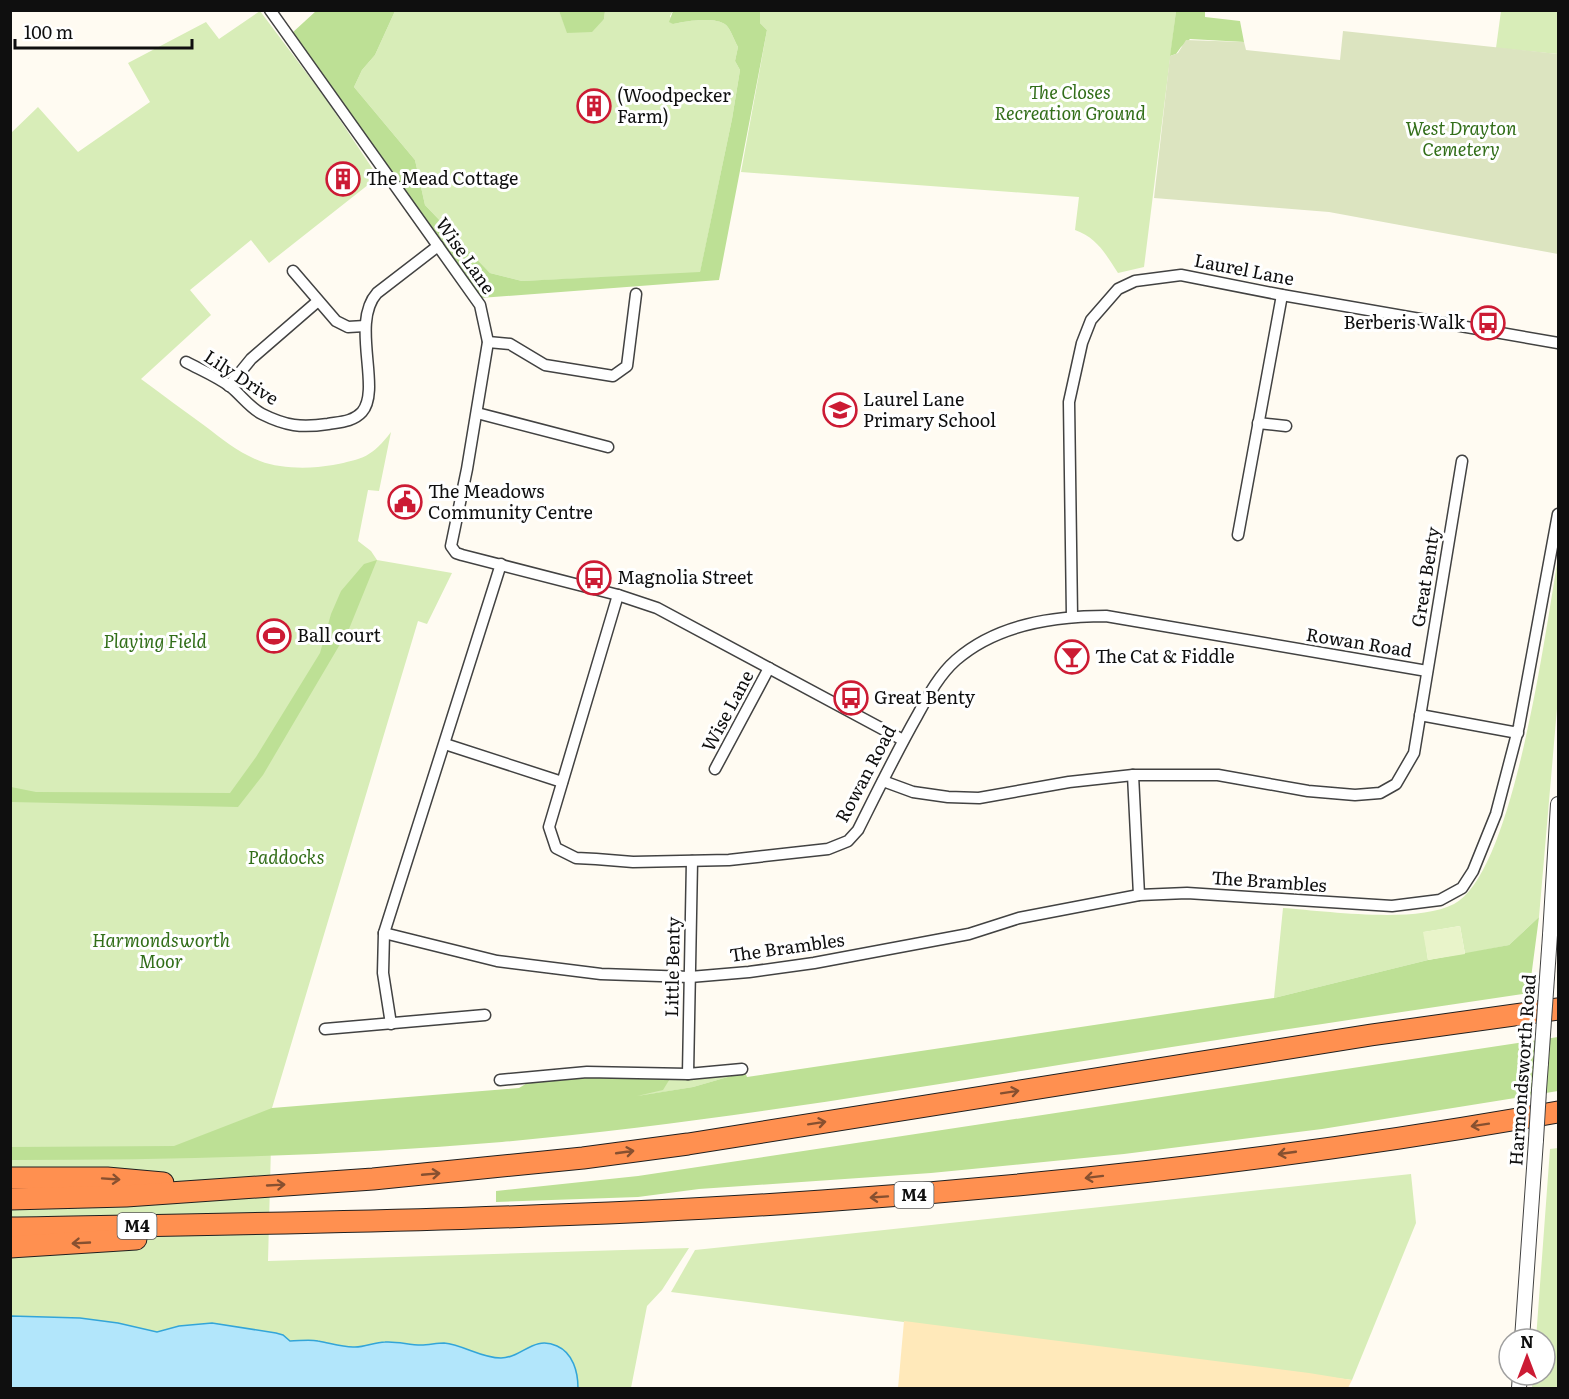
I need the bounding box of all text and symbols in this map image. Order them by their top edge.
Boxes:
scale bar [15,12,192,50]
text: 100 m [24,18,73,45]
park label: The Closes Recreation Ground [994,78,1146,126]
place label: (Woodpecker Farm) [617,81,731,129]
building icon: (Woodpecker Farm) [576,88,612,124]
park label: West Drayton Cemetery [1405,114,1517,162]
building icon: The Mead Cottage [325,161,361,197]
place label: The Mead Cottage [366,164,518,191]
street label: Wise Lane [430,211,503,299]
street label: Laurel Lane [1192,246,1297,291]
bus stop icon: Berberis Walk [1470,305,1506,341]
place label: Berberis Walk [1343,308,1466,335]
street label: Lily Drive [199,343,284,411]
place label: Laurel Lane Primary School [863,385,996,433]
school or university icon: Laurel Lane Primary School [822,392,858,428]
place label: The Meadows Community Centre [428,477,593,525]
public building icon: The Meadows Community Centre [387,484,423,520]
street label: Great Benty [1403,524,1446,629]
bus stop icon: Magnolia Street [576,560,612,596]
place label: Magnolia Street [617,563,754,590]
sports icon: Ball court [256,618,292,654]
street label: Rowan Road [1304,620,1414,663]
place label: Ball court [297,621,382,648]
park label: Playing Field [103,627,207,654]
bar icon: The Cat & Fiddle [1054,639,1090,675]
place label: The Cat & Fiddle [1095,642,1235,669]
street label: Wise Lane [694,665,759,756]
bus stop icon: Great Benty [833,680,869,716]
place label: Great Benty [874,683,976,710]
street label: Rowan Road [828,720,902,827]
park label: Paddocks [248,843,324,870]
street label: The Brambles [1210,863,1328,898]
street label: Little Benty [657,916,686,1017]
street label: The Brambles [728,925,846,968]
park label: Harmondsworth Moor [92,926,230,974]
street label: Harmondsworth Road [1501,973,1542,1167]
one-way arrow [1000,1086,1019,1097]
one-way arrow [807,1117,827,1128]
one-way arrow [1471,1119,1490,1130]
one-way arrow [614,1147,634,1158]
one-way arrow [1278,1148,1298,1159]
one-way arrow [420,1168,440,1179]
one-way arrow [1084,1172,1104,1183]
one-way arrow [100,1173,120,1184]
one-way arrow [266,1180,286,1191]
road number: M4 [894,1182,934,1208]
one-way arrow [869,1192,889,1203]
road number: M4 [118,1213,156,1239]
one-way arrow [72,1237,91,1248]
north arrow [1497,1327,1557,1387]
text: N [1520,1329,1534,1353]

